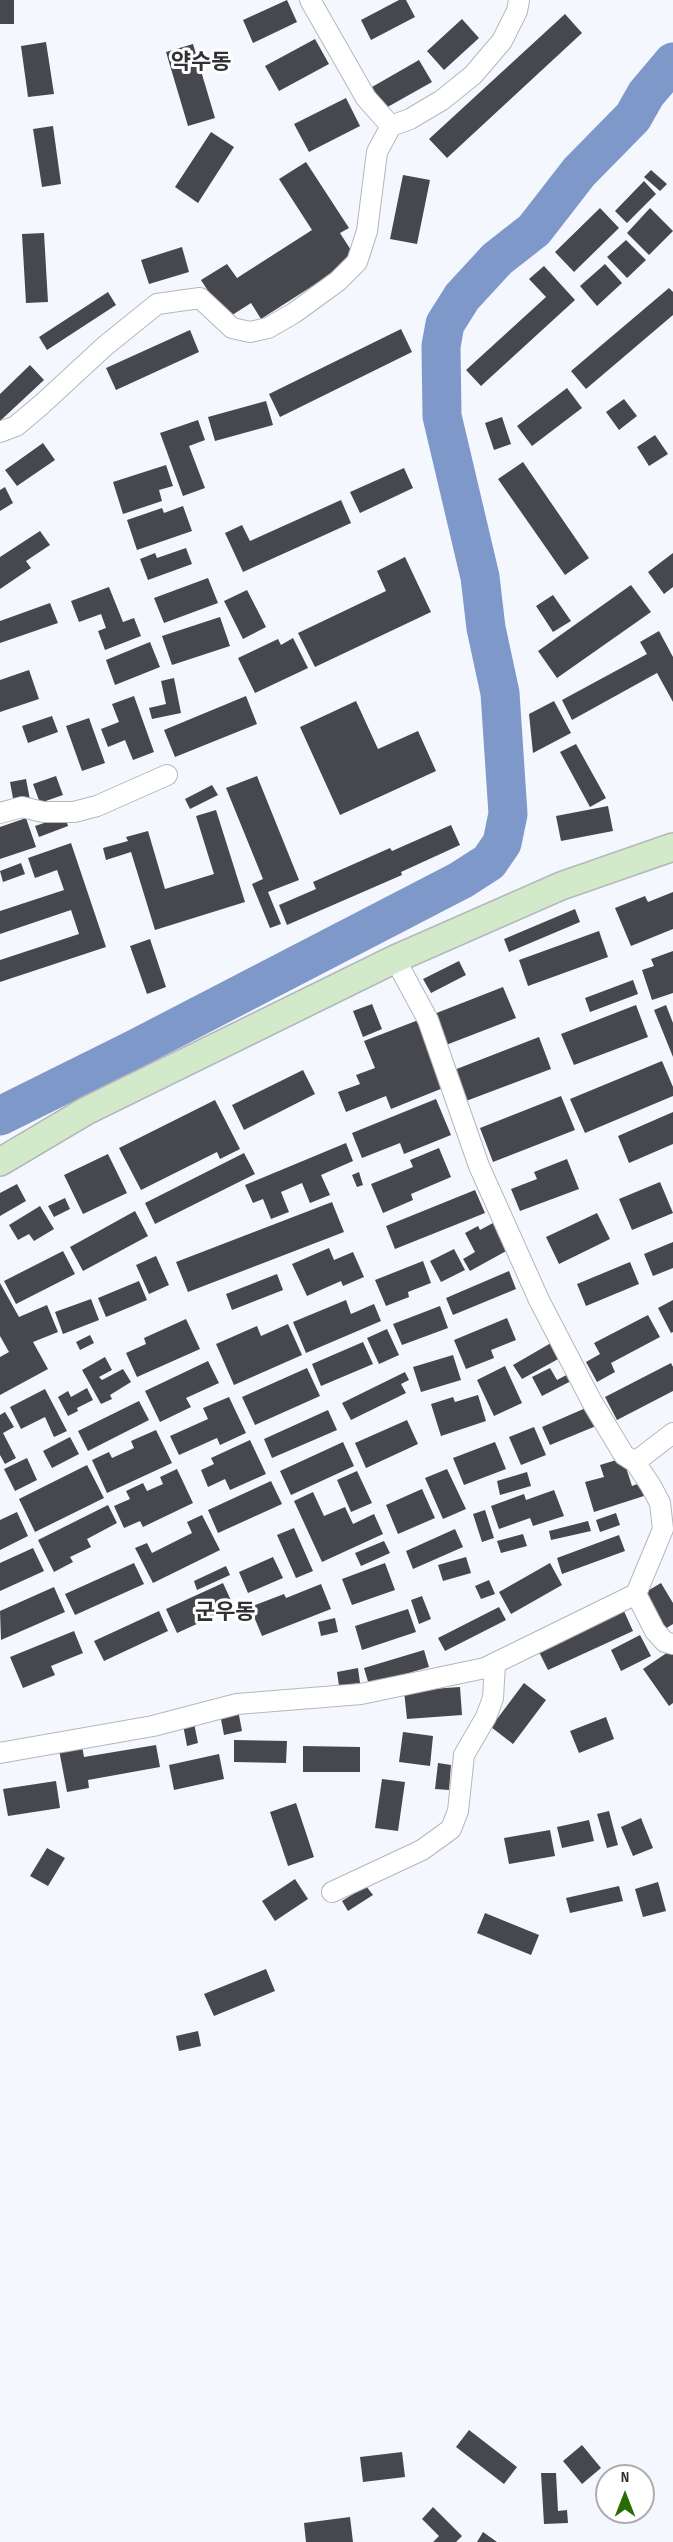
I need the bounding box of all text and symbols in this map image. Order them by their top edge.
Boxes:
district label: 약수동 [171,50,231,76]
district label: 군우동 [195,1600,255,1626]
north arrow [595,2464,655,2524]
text: N [621,2468,629,2487]

